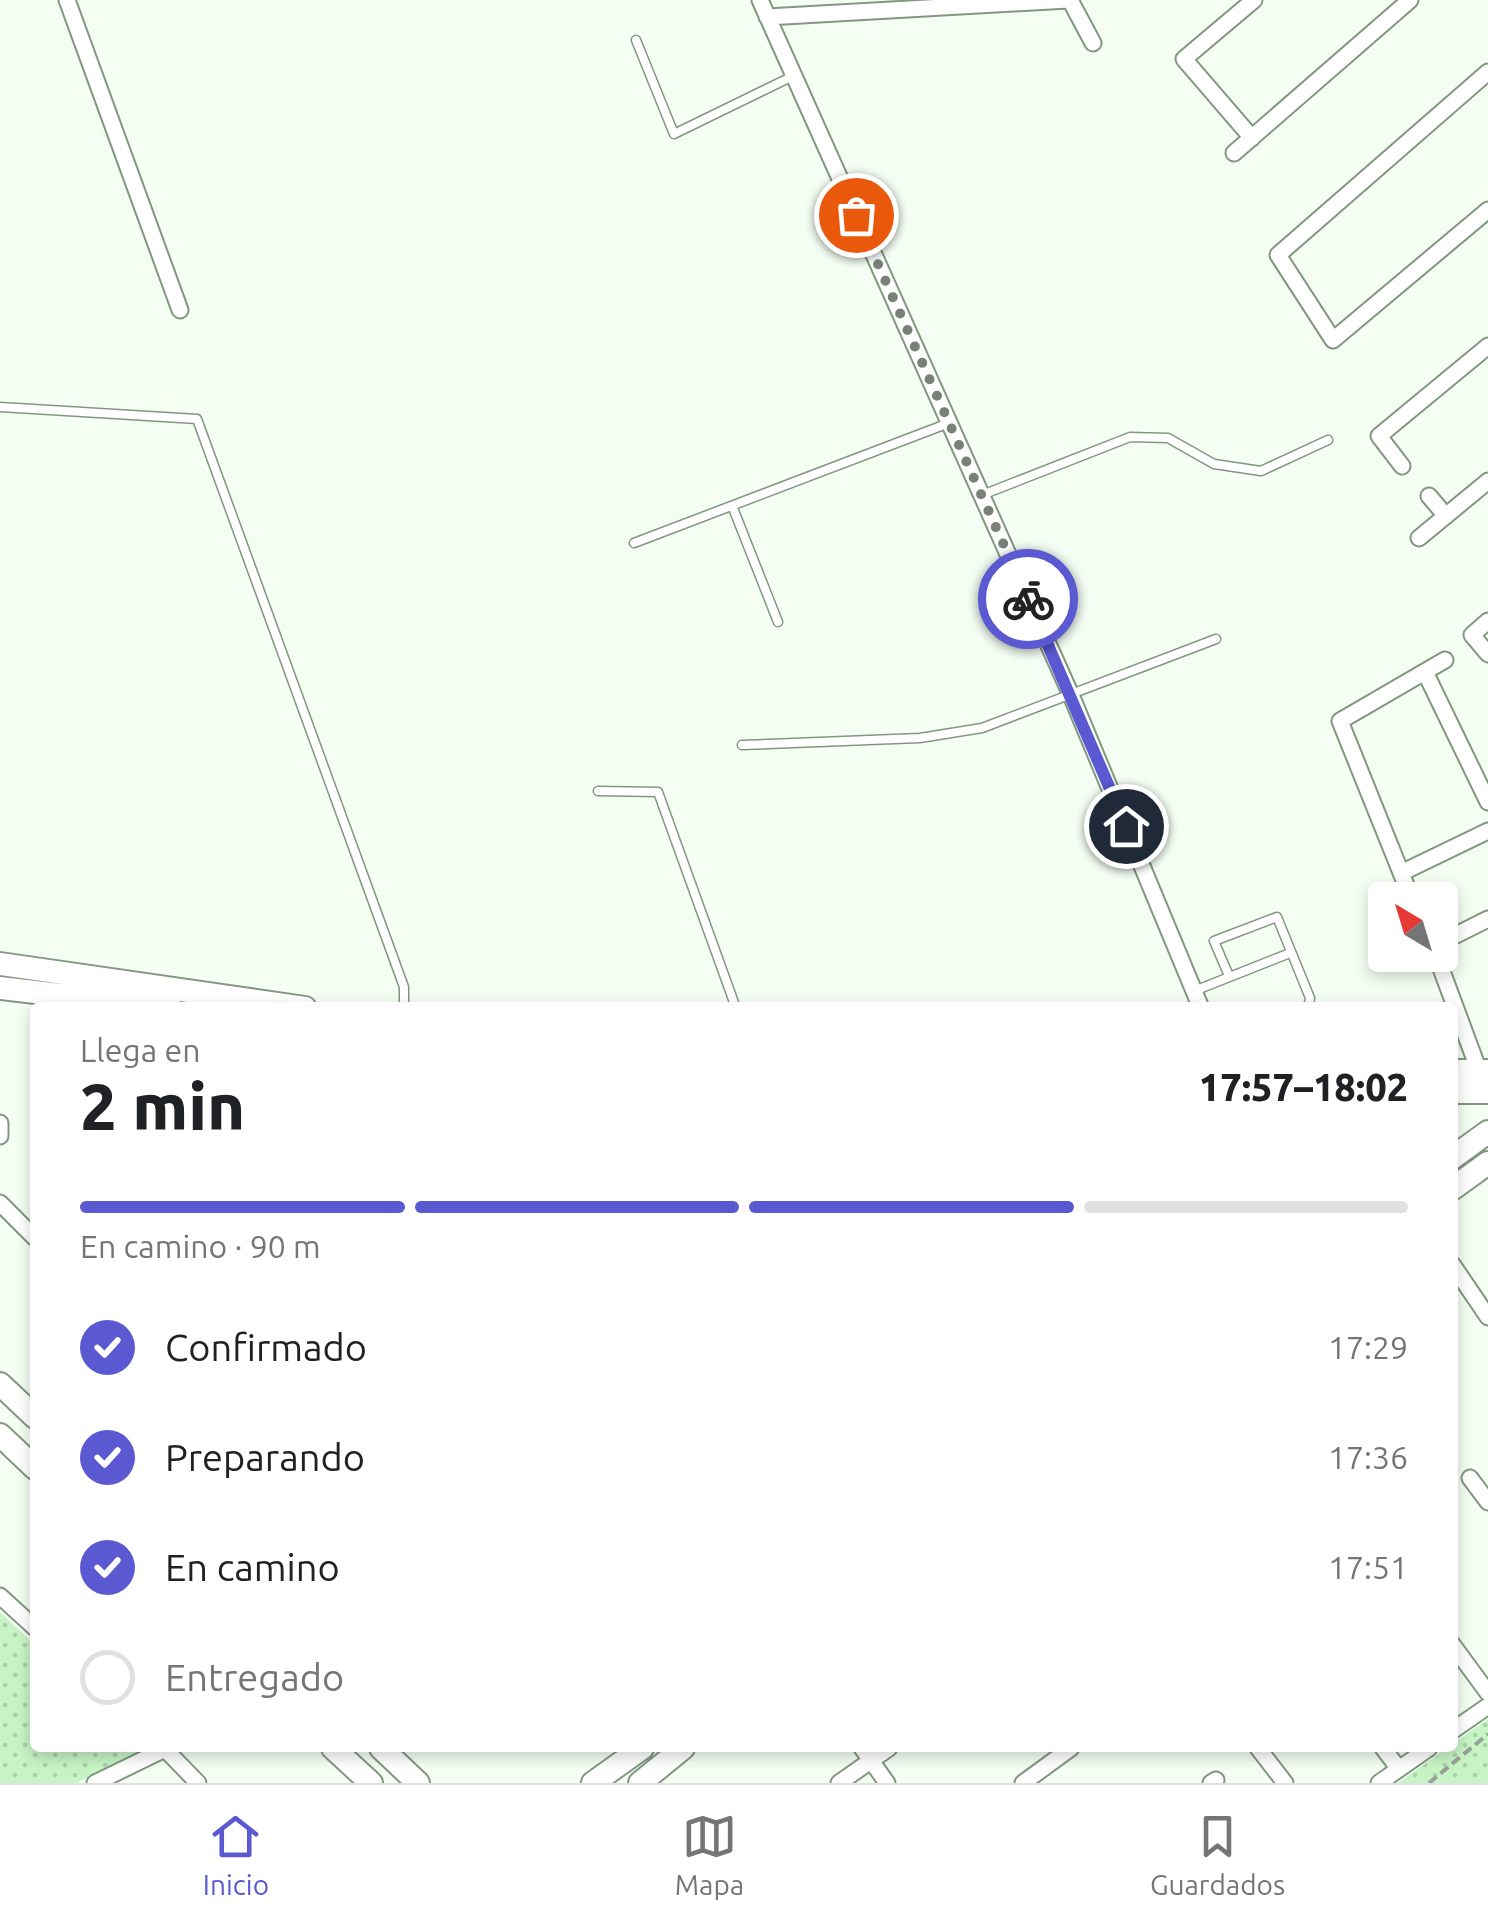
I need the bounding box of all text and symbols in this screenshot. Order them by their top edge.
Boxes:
pin [814,173,899,258]
icon: bag [829,188,884,243]
courier [978,549,1078,649]
icon: bike [1001,572,1056,627]
pin [1084,784,1169,869]
icon: home [1099,799,1154,854]
north arrow [1368,882,1458,972]
map controls [1368,882,1458,972]
text: Llega en [80,1032,200,1068]
text: 17:57–18:02 [1199,1066,1408,1108]
text: 2 min [80,1069,245,1142]
text: En camino · 90 m [80,1228,321,1264]
icon: check [80,1320,135,1375]
text: Confirmado [165,1326,367,1368]
text: 17:29 [1328,1329,1408,1365]
icon: check [80,1430,135,1485]
text: Preparando [165,1436,365,1478]
text: 17:36 [1328,1439,1408,1475]
icon: check [80,1540,135,1595]
text: En camino [165,1546,340,1588]
text: 17:51 [1328,1549,1408,1585]
text: Entregado [165,1656,344,1698]
tab: Inicio [203,1809,269,1900]
tab: Mapa [675,1809,744,1900]
tab: Guardados [1150,1809,1285,1900]

